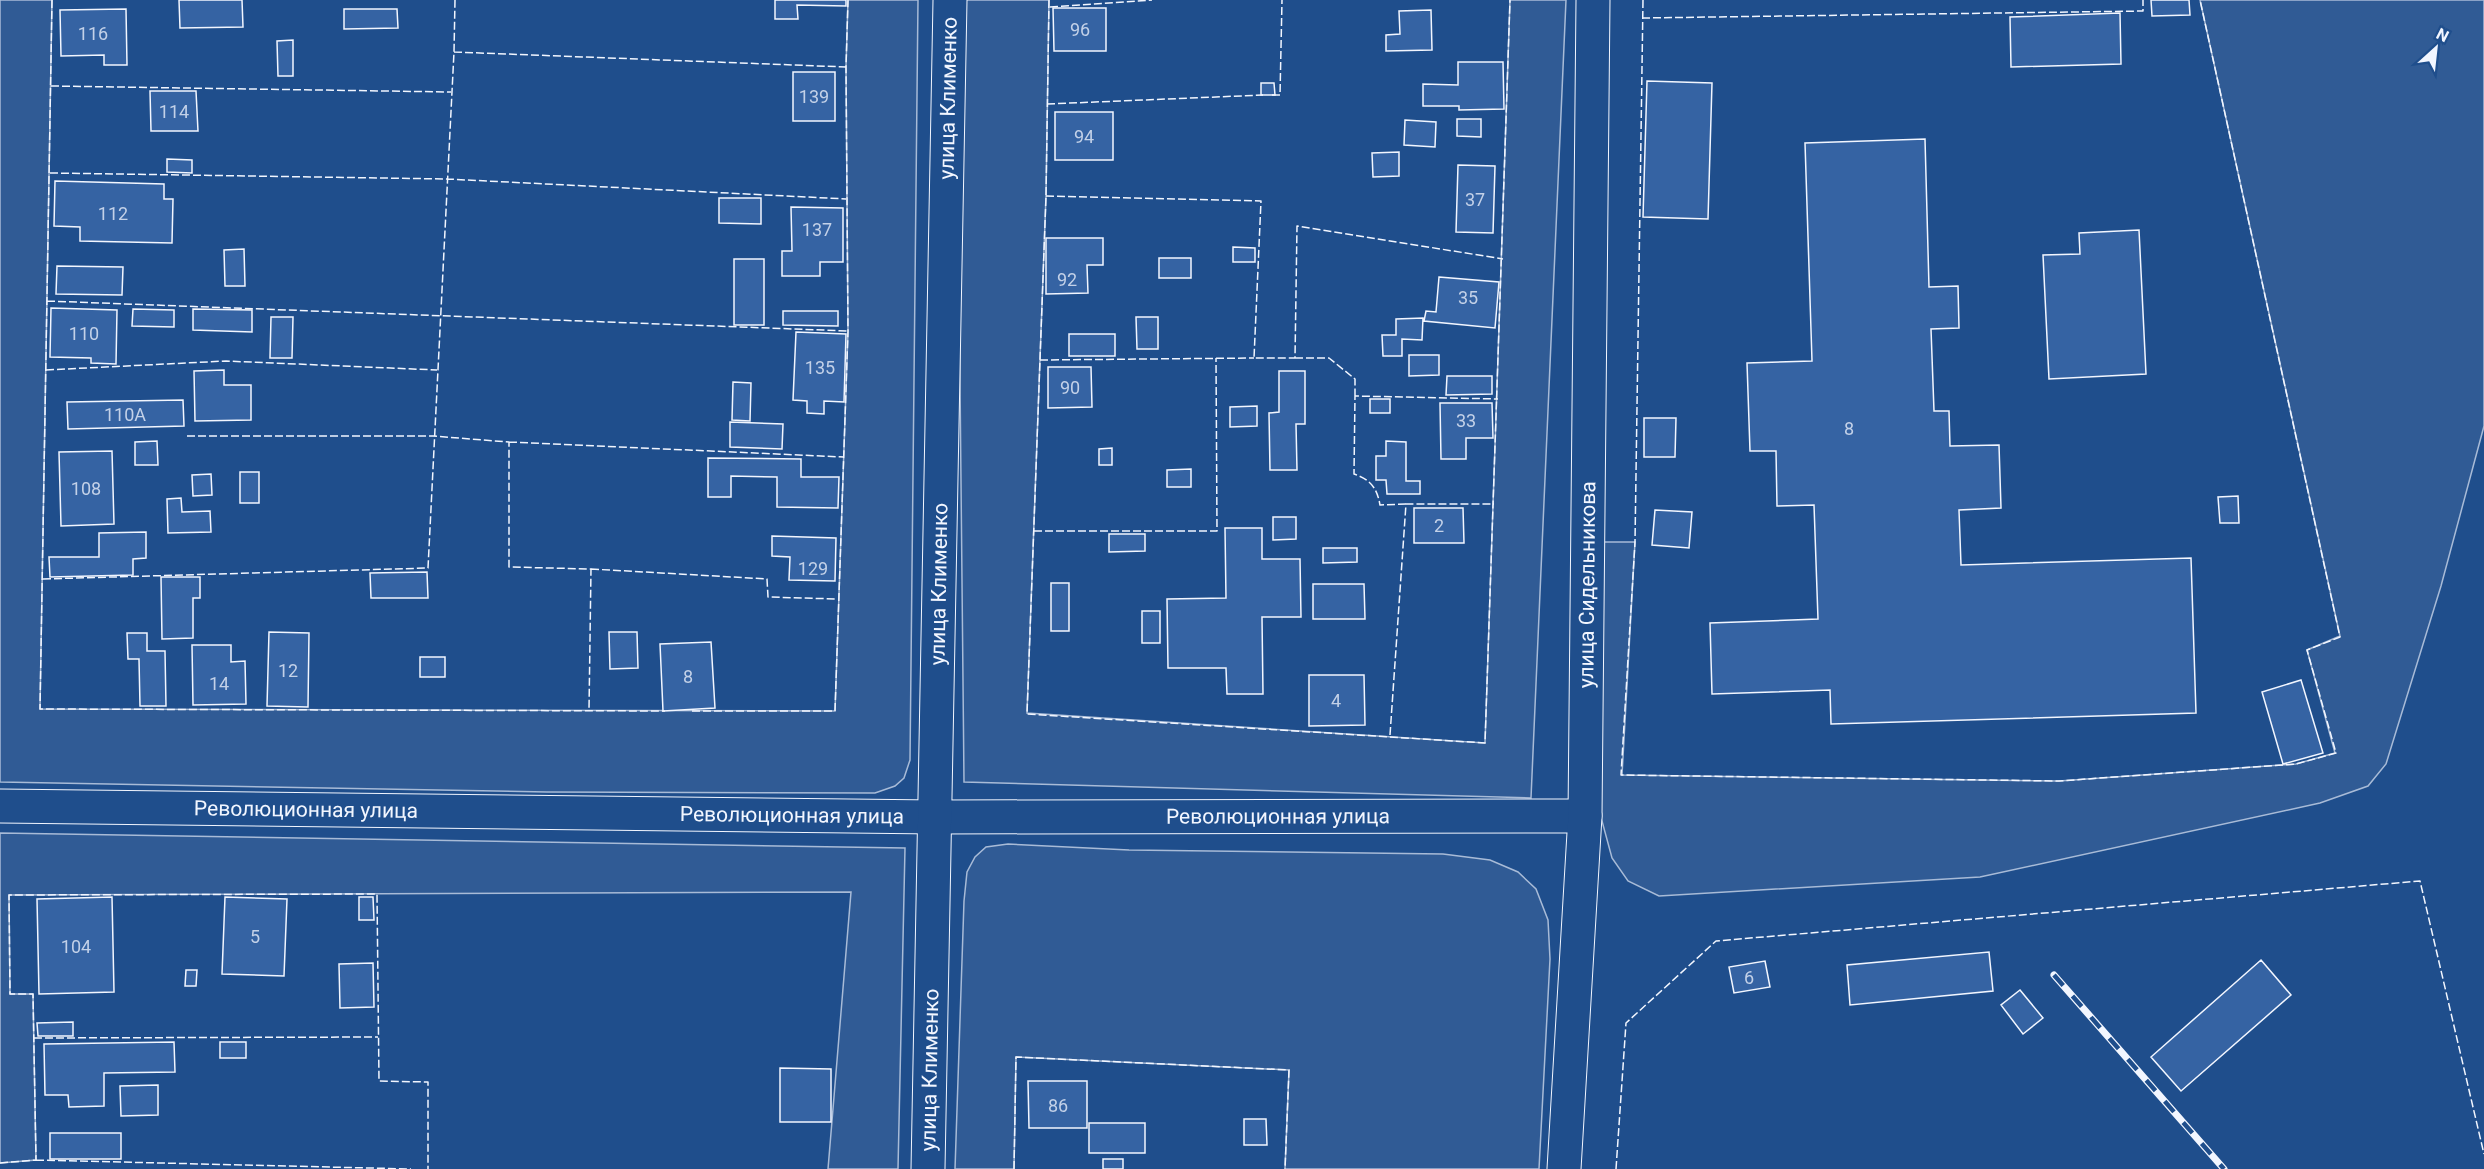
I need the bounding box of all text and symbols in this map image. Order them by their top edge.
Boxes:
street label: улица Клименко [935,17,962,180]
north arrow [2406,18,2466,78]
house number: 96 [1070,19,1090,40]
house number: 116 [78,23,108,44]
text: N [2433,24,2452,46]
house number: 139 [799,86,829,107]
house number: 114 [159,101,189,122]
house number: 94 [1074,126,1094,147]
house number: 37 [1465,189,1485,210]
house number: 112 [98,203,128,224]
house number: 137 [802,219,832,240]
house number: 92 [1057,269,1077,290]
house number: 35 [1458,287,1478,308]
house number: 110 [69,323,99,344]
house number: 135 [805,357,835,378]
house number: 90 [1060,377,1080,398]
house number: 110А [104,404,146,425]
house number: 33 [1456,410,1476,431]
house number: 8 [1844,418,1854,439]
house number: 108 [71,478,101,499]
street label: улица Сидельникова [1574,481,1600,688]
street label: улица Клименко [925,503,953,666]
house number: 2 [1434,515,1444,536]
house number: 129 [798,558,828,579]
house number: 12 [278,660,298,681]
house number: 8 [683,666,693,687]
house number: 14 [209,673,229,694]
house number: 4 [1331,690,1341,711]
street label: Революционная улица [194,796,418,823]
street label: Революционная улица [680,802,904,829]
street label: Революционная улица [1166,804,1390,829]
house number: 5 [250,926,260,947]
house number: 104 [61,936,91,957]
house number: 6 [1744,967,1754,988]
street label: улица Клименко [916,988,943,1152]
house number: 86 [1048,1095,1068,1116]

